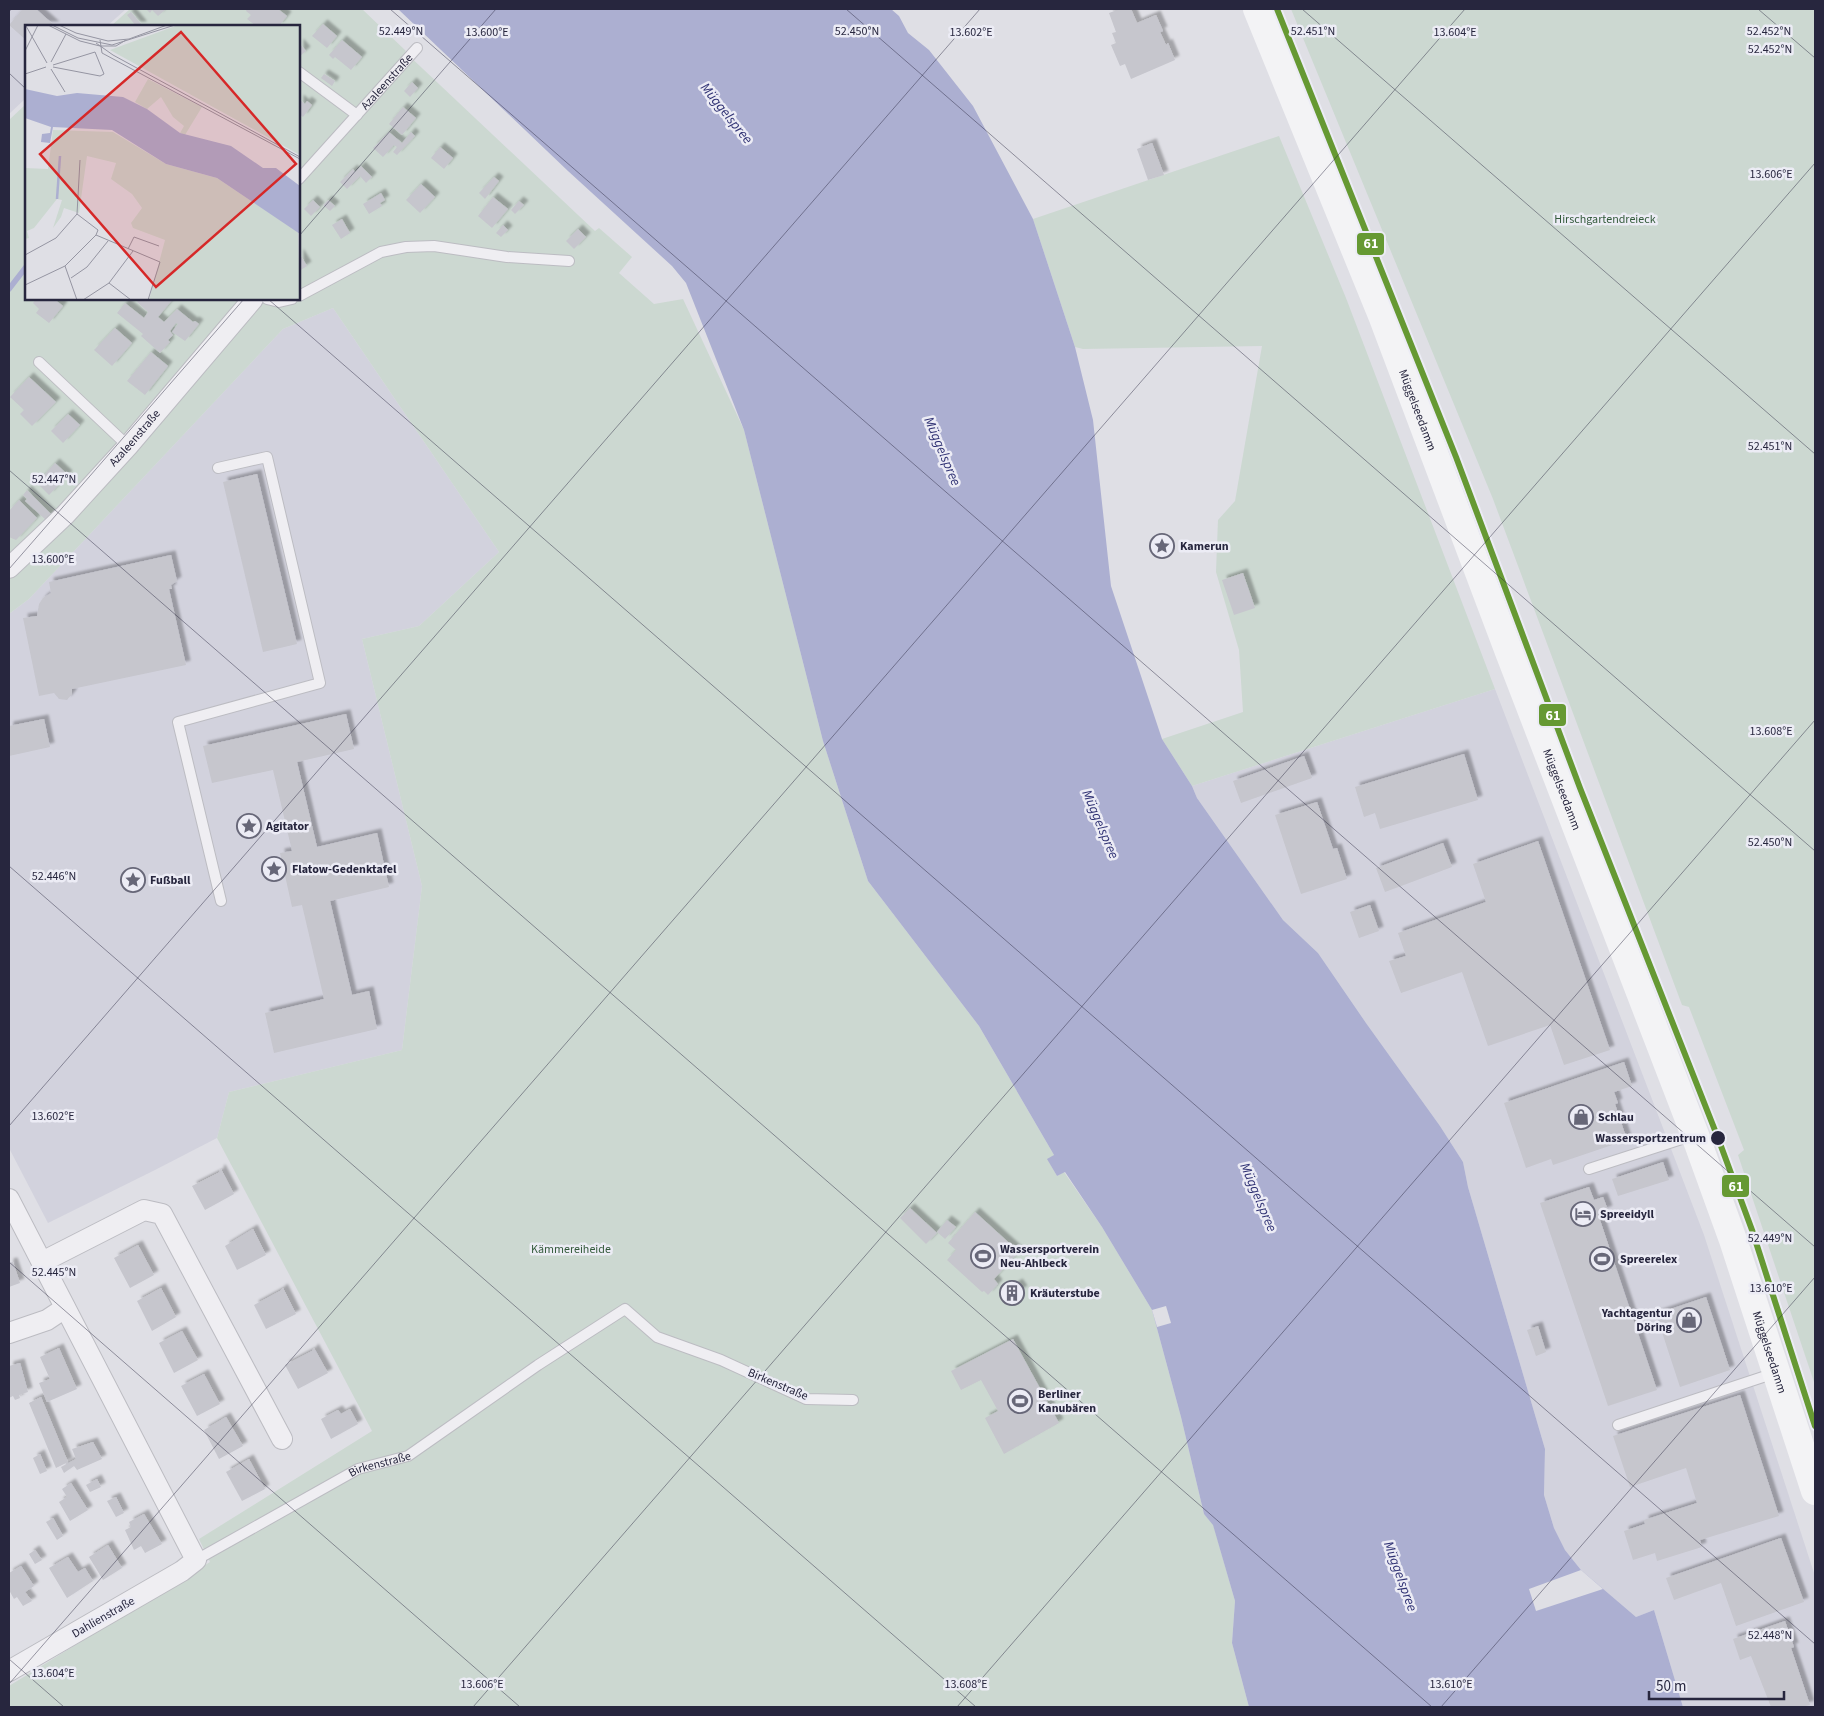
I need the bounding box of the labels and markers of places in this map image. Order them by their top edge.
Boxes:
place icon: Kamerun [1149,533,1175,559]
place label: Kamerun [1180,538,1229,555]
place icon: Agitator [236,813,262,839]
place label: Agitator [265,818,309,835]
place icon: Flatow-Gedenktafel [261,856,287,882]
place label: Flatow-Gedenktafel [292,861,397,878]
place icon: Fußball [120,867,146,893]
place label: Fußball [150,872,191,889]
shop icon: Schlau [1568,1104,1594,1130]
place label: Schlau [1598,1109,1634,1126]
marker: Wassersportzentrum [1709,1129,1727,1147]
place label: Wassersportzentrum [1595,1130,1706,1147]
hotel icon: Spreeidyll [1570,1201,1596,1227]
place label: Spreeidyll [1600,1206,1655,1223]
place label: Wassersportverein Neu-Ahlbeck [1000,1241,1099,1272]
sports icon: Wassersportverein Neu-Ahlbeck [970,1243,996,1269]
sports icon: Spreerelex [1589,1246,1615,1272]
place label: Spreerelex [1620,1251,1677,1268]
building icon: Kräuterstube [999,1280,1025,1306]
place label: Kräuterstube [1030,1285,1100,1302]
place label: Yachtagentur Döring [1601,1305,1673,1336]
shop icon: Yachtagentur Döring [1676,1307,1702,1333]
place label: Berliner Kanubären [1038,1386,1096,1417]
sports icon: Berliner Kanubären [1007,1388,1033,1414]

